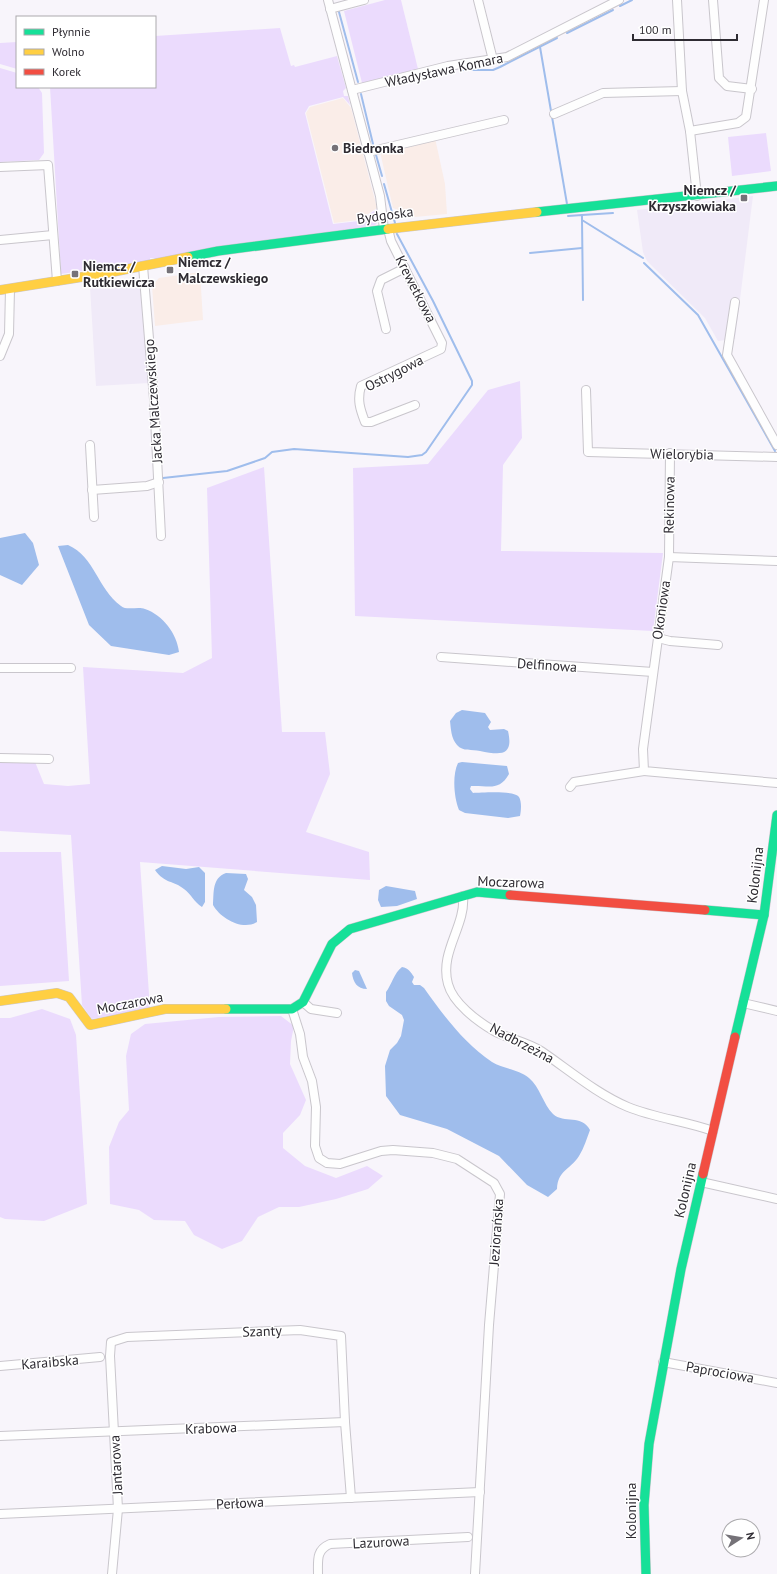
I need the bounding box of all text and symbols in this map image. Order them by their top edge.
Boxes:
legend [16,16,156,88]
scale bar [633,16,737,42]
text: 100 m [639,22,672,37]
text: Płynnie [52,24,90,39]
text: Wolno [52,44,84,59]
street label: Władysława Komara [383,49,505,91]
text: Korek [52,64,81,79]
place label: Biedronka [343,139,404,157]
marker: Biedronka [330,143,340,153]
place label: Niemcz / Krzyszkowiaka [649,181,737,215]
marker: Niemcz / Krzyszkowiaka [739,193,749,203]
street label: Bydgoska [356,202,414,228]
street label: Krewetkowa [391,252,441,326]
place label: Niemcz / Malczewskiego [178,253,269,287]
place label: Niemcz / Rutkiewicza [83,257,155,291]
marker: Niemcz / Malczewskiego [165,265,175,275]
marker: Niemcz / Rutkiewicza [70,269,80,279]
street label: Jacka Malczewskiego [140,338,166,465]
street label: Ostrygowa [362,351,426,395]
street label: Wielorybia [650,444,714,464]
street label: Rekinowa [659,476,679,534]
street label: Okoniowa [648,579,674,641]
street label: Delfinowa [516,654,578,676]
street label: Kolonijna [743,846,767,904]
street label: Moczarowa [477,872,545,892]
street label: Moczarowa [95,988,165,1018]
street label: Nadbrzeżna [487,1019,557,1067]
street label: Kolonijna [670,1160,700,1220]
street label: Jeziorańska [485,1198,507,1267]
street label: Szanty [242,1321,283,1341]
street label: Karaibska [20,1351,80,1373]
street label: Paprociowa [685,1357,755,1387]
street label: Krabowa [185,1418,237,1438]
street label: Jantarowa [105,1435,127,1496]
street label: Kolonijna [622,1483,640,1539]
street label: Perłowa [216,1493,264,1513]
north arrow [721,1518,761,1558]
text: N [743,1531,758,1541]
street label: Lazurowa [352,1532,410,1552]

